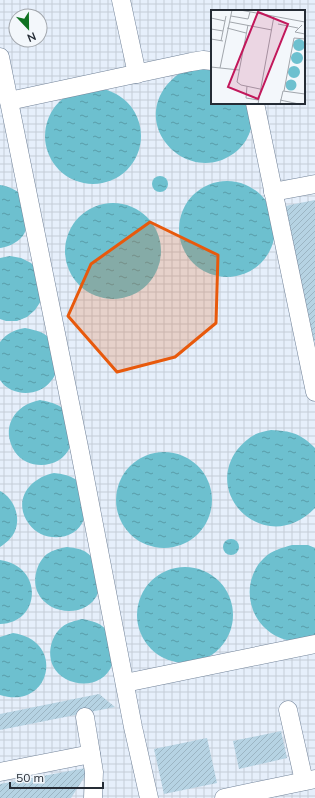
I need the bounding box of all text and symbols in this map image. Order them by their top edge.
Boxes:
north arrow [8,8,48,48]
inset map [211,10,305,104]
text: N [25,29,38,45]
scale bar [10,764,103,790]
text: 50 m [16,770,44,785]

